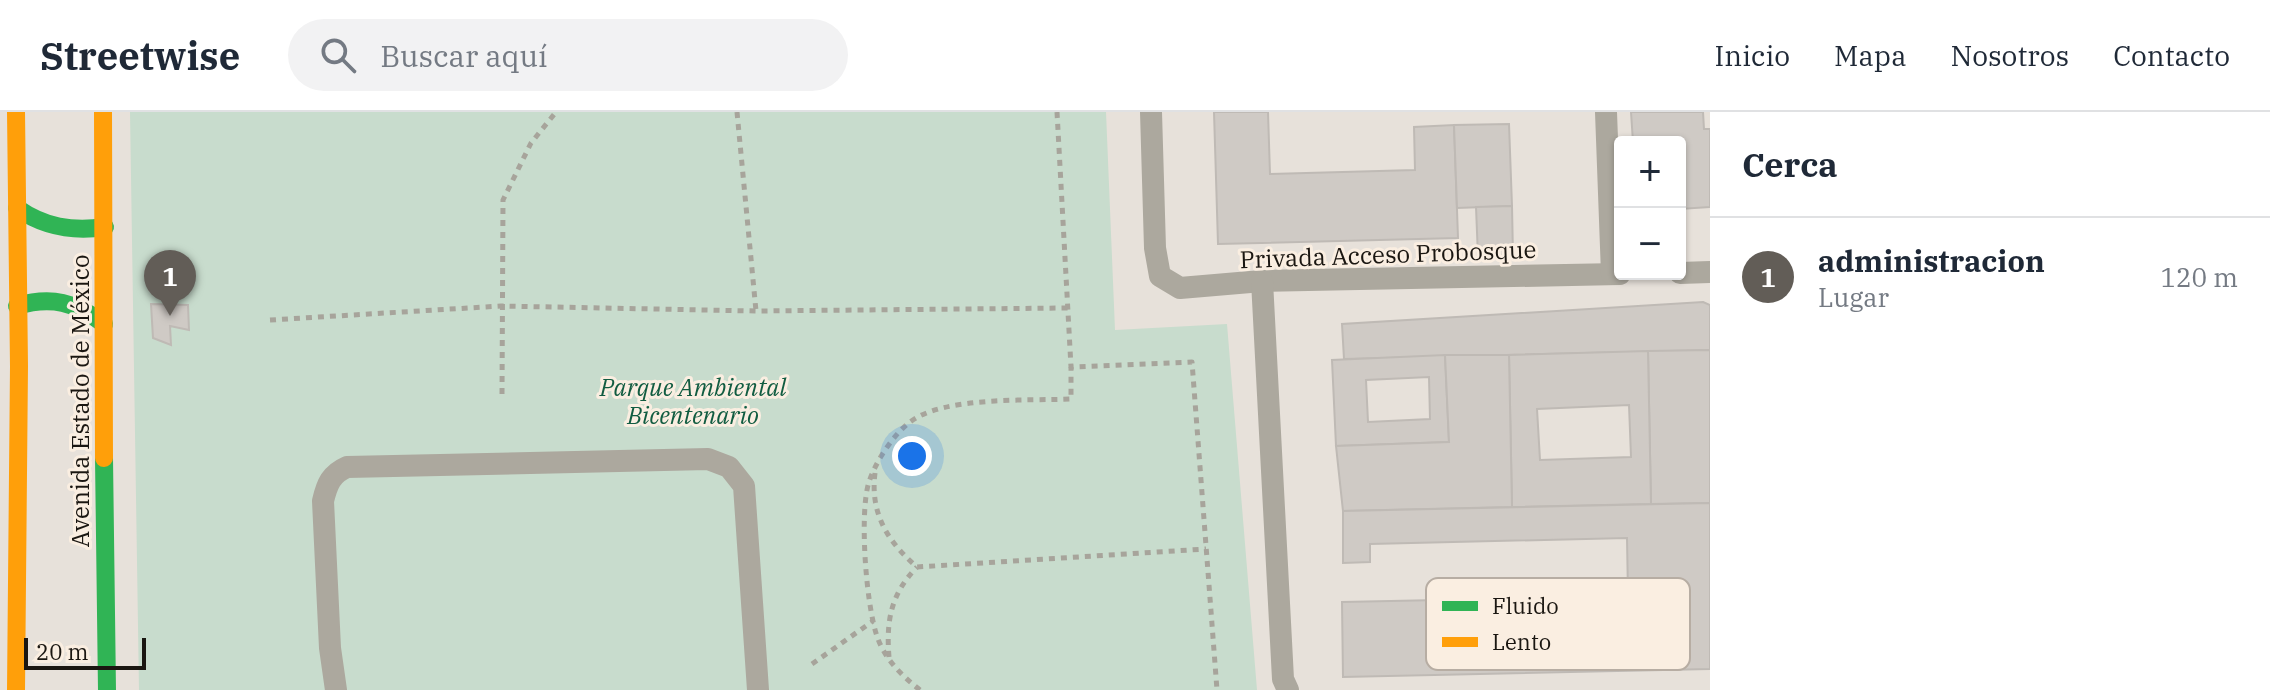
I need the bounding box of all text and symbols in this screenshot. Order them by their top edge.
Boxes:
search box [288,19,848,91]
text: Streetwise [40,31,240,80]
icon: search [316,33,360,77]
text: Buscar aquí [380,36,548,75]
text: Inicio [1715,37,1790,74]
text: Mapa [1834,37,1906,74]
text: Nosotros [1950,37,2069,74]
text: Contacto [2113,37,2230,74]
map controls [1614,136,1686,280]
button: + [1614,136,1686,208]
text: Cerca [1742,142,1838,186]
button: − [1614,208,1686,280]
street label: Privada Acceso Probosque [1239,233,1537,275]
text: administracion [1818,241,2045,280]
pin: 1 [144,250,196,316]
street label: Avenida Estado de México [64,255,96,547]
text: 1 [1760,260,1776,294]
text: 120 m [2160,260,2238,294]
text: Lugar [1818,280,1889,314]
park label: Parque Ambiental Bicentenario [599,371,787,431]
your location [892,436,932,476]
legend [1426,578,1690,670]
text: Fluido [1492,591,1559,620]
text: Lento [1492,627,1551,656]
scale bar [24,634,146,670]
text: 20 m [36,637,88,666]

